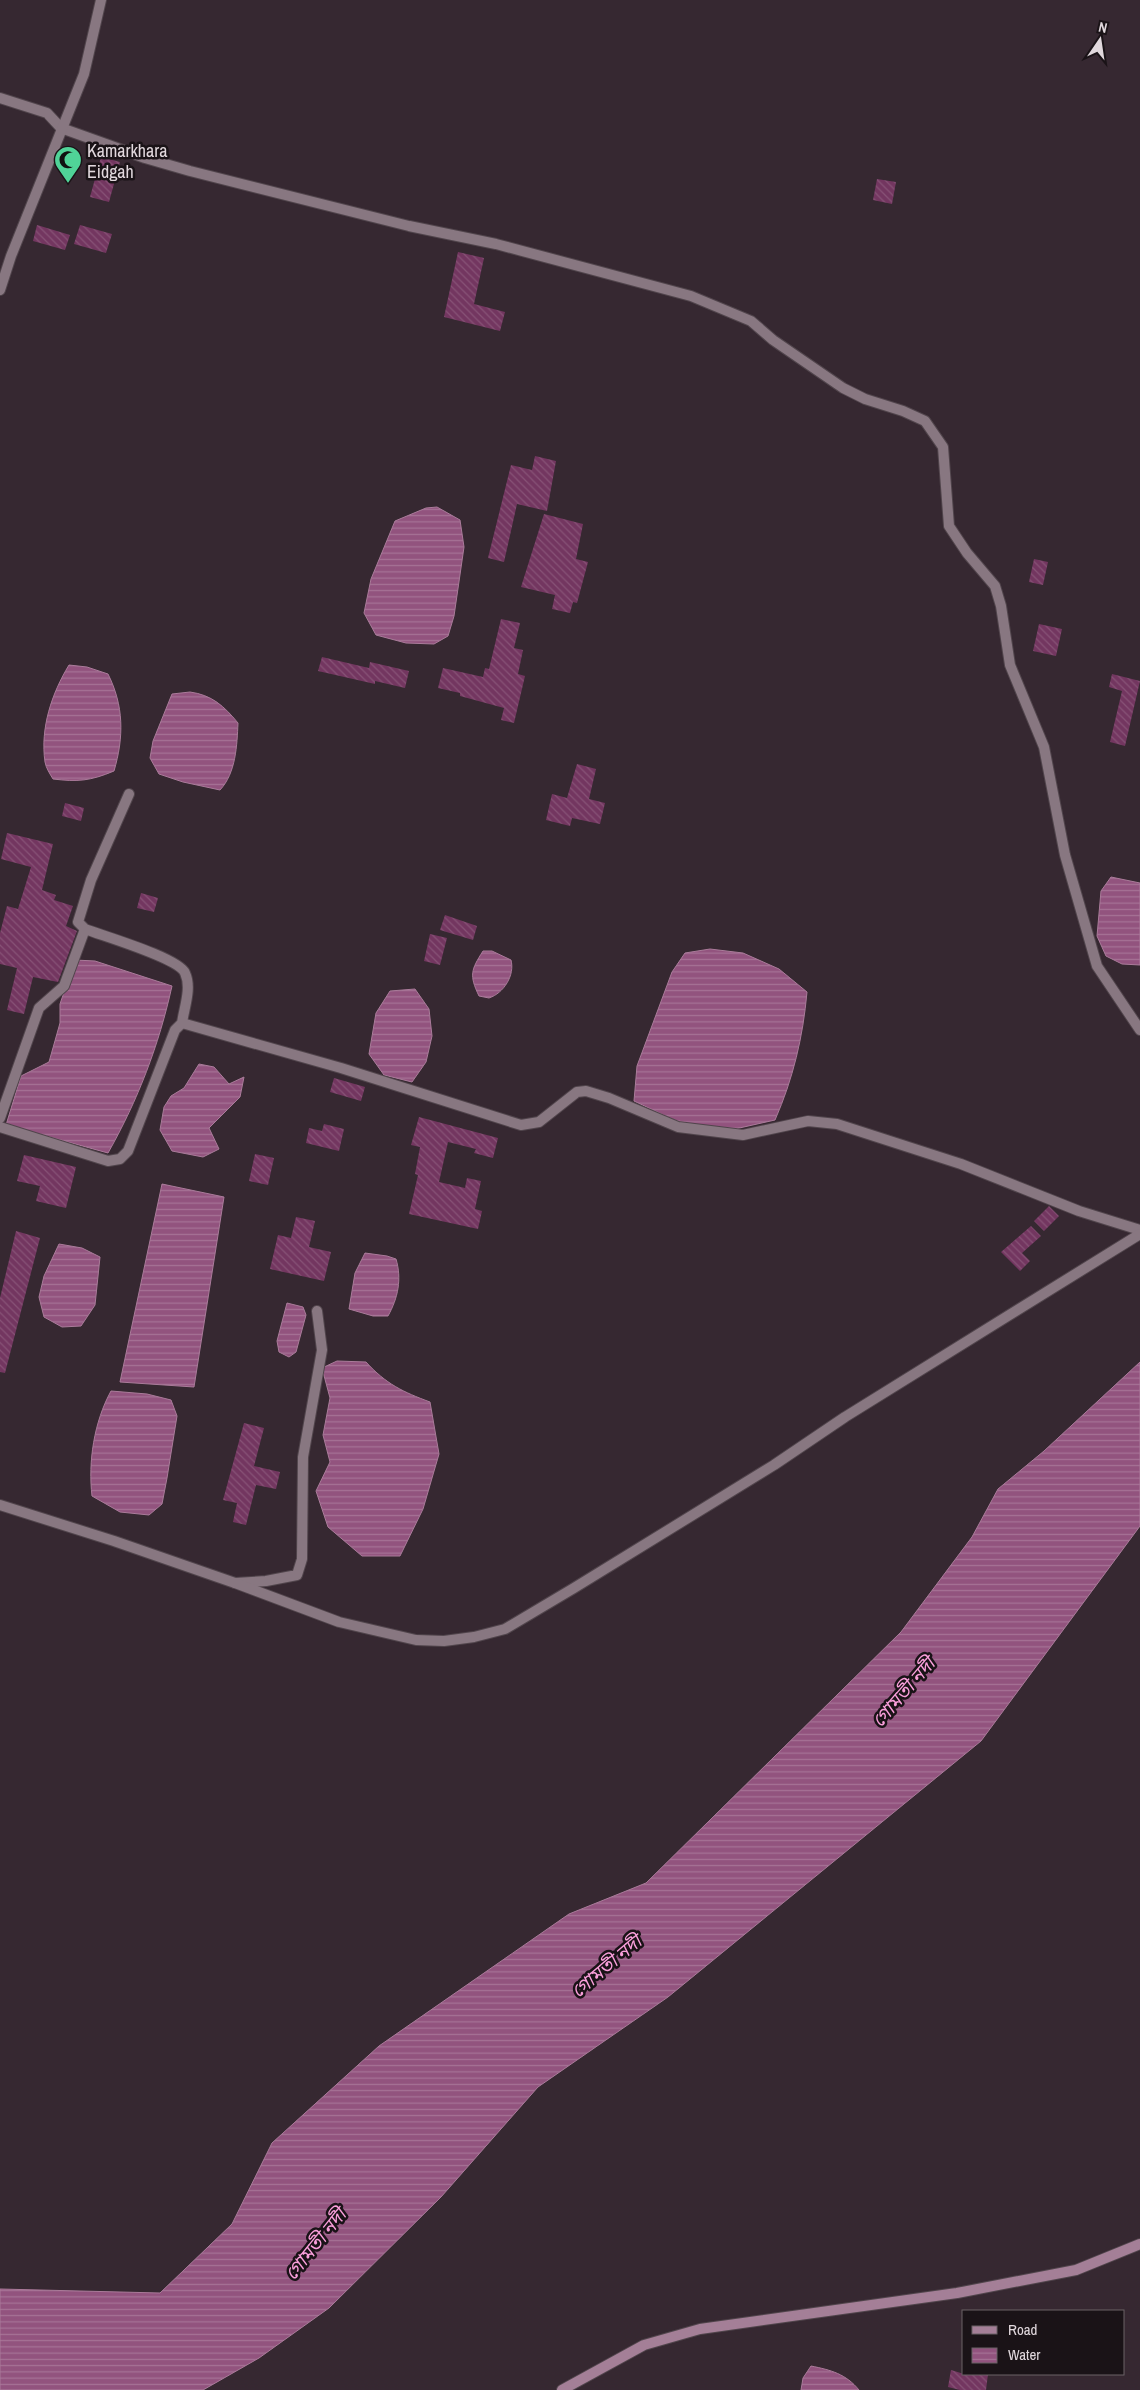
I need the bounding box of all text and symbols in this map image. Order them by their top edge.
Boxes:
north arrow [1075,15,1125,65]
text: N [1097,18,1109,37]
place label: Kamarkhara Eidgah [87,138,167,184]
mosque icon: Kamarkhara Eidgah [53,145,83,184]
water label: গোমতী নদী [865,1648,943,1733]
water label: গোমতী নদী [565,1926,650,2003]
water label: গোমতী নদী [278,2200,354,2285]
legend [962,2310,1125,2375]
text: Road [1008,2319,1037,2340]
text: Water [1008,2344,1040,2365]

